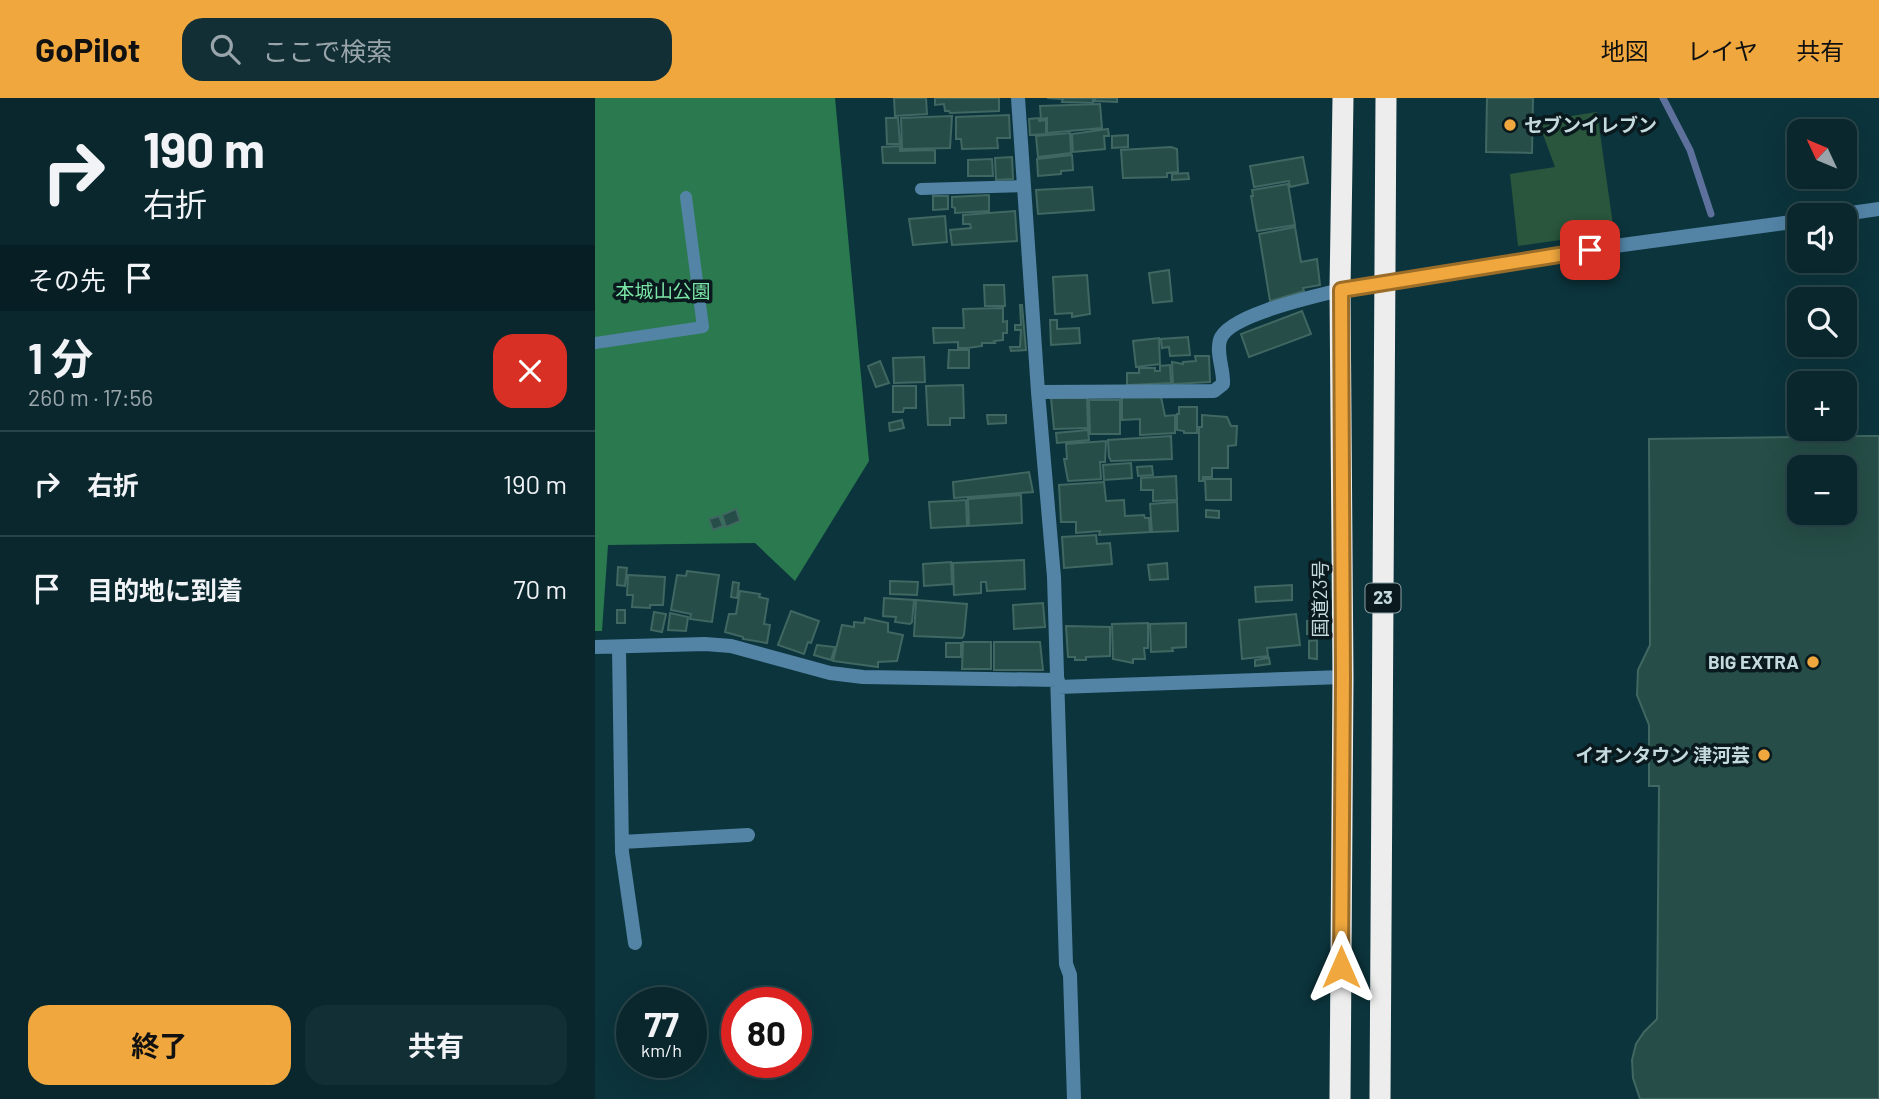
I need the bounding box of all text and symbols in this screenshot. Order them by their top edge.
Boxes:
search box [182,18,672,81]
text: GoPilot [35,29,140,69]
icon: search [206,30,244,68]
text: ここで検索 [262,35,392,66]
text: 地図 [1601,36,1649,65]
text: レイヤ [1687,36,1758,65]
text: 共有 [1796,36,1844,65]
place label: セブンイレブン [1524,113,1657,136]
marker: セブンイレブン [1502,117,1518,133]
text: 190 m [143,119,265,178]
north arrow [1787,119,1857,189]
map controls [1787,119,1857,525]
icon: right [28,126,119,217]
text: 右折 [143,184,207,222]
button: sound [1787,203,1857,273]
pin [1560,220,1620,280]
icon: arrive [1571,231,1609,269]
icon: arrive [120,259,158,297]
text: その先 [28,264,106,295]
park label: 本城山公園 [615,279,711,302]
button: search [1787,287,1857,357]
text: 1 分 [28,332,93,382]
button: close [493,334,567,408]
button: + [1787,371,1857,441]
text: 260 m · 17:56 [28,383,153,411]
button: − [1787,455,1857,525]
icon: right [28,465,66,503]
text: 190 m [503,468,567,499]
text: 右折 [87,469,139,500]
street label: 国道23号 [1308,561,1331,637]
icon: arrive [28,570,66,608]
text: 70 m [513,573,567,604]
text: 目的地に到着 [87,574,243,605]
road number: 23 [1365,584,1401,612]
place label: BIG EXTRA [1708,650,1799,673]
marker: BIG EXTRA [1805,654,1821,670]
place label: イオンタウン 津河芸 [1575,743,1750,766]
marker: イオンタウン 津河芸 [1756,747,1772,763]
position arrow [1304,930,1378,1004]
speed limit sign: 80 [721,987,812,1078]
text: 77 [644,1002,679,1044]
button: 終了 [28,1005,291,1085]
button: 共有 [305,1005,567,1085]
text: km/h [641,1039,682,1061]

